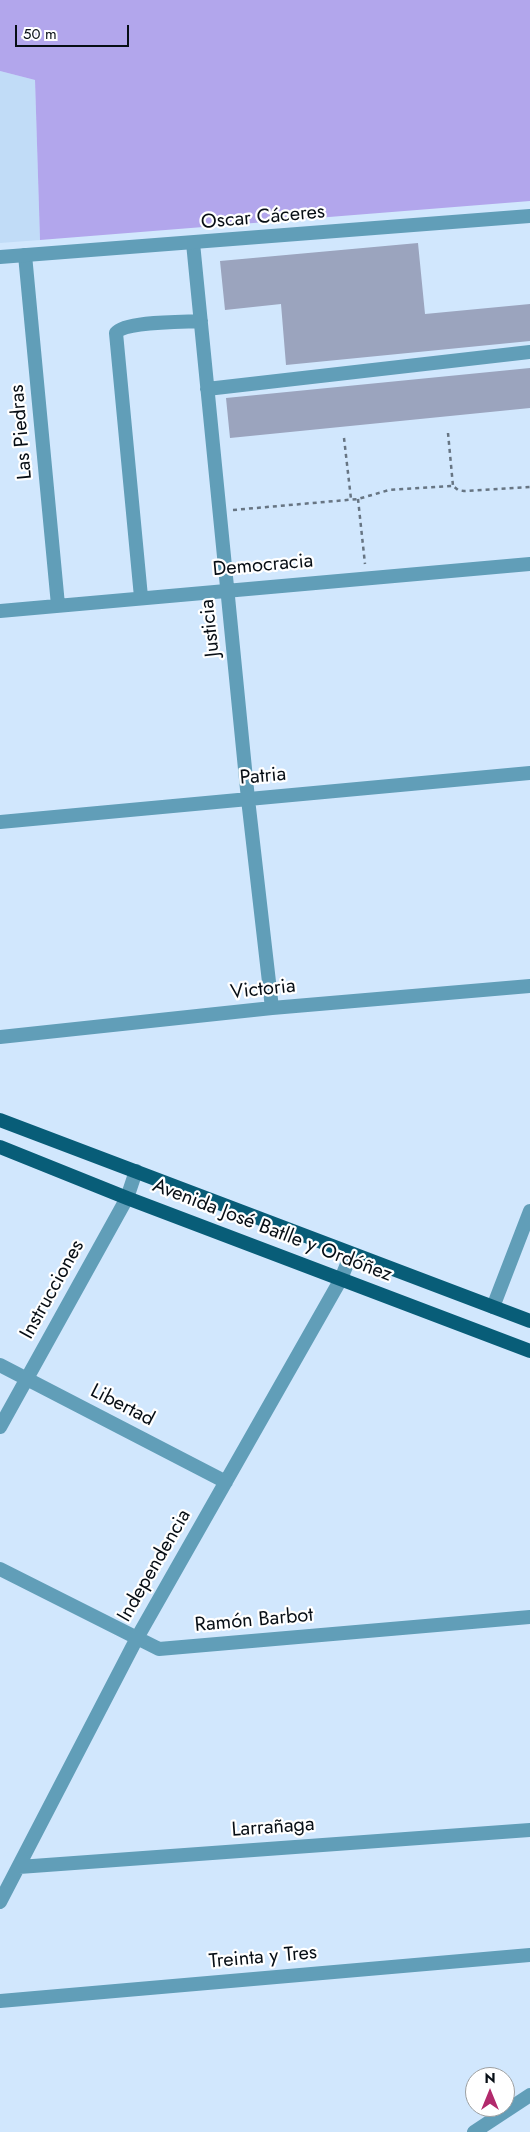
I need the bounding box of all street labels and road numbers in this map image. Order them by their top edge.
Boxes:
street label: Oscar Cáceres [200,201,326,235]
street label: Las Piedras [6,384,38,480]
street label: Democracia [212,550,314,582]
street label: Justicia [196,598,226,658]
street label: Patria [239,763,287,791]
street label: Victoria [229,975,297,1005]
street label: Avenida José Batlle y Ordóñez [149,1174,395,1288]
street label: Instrucciones [16,1236,90,1344]
street label: Libertad [86,1380,158,1432]
street label: Independencia [113,1505,197,1627]
street label: Ramón Barbot [194,1604,314,1638]
street label: Larrañaga [231,1813,315,1843]
street label: Treinta y Tres [208,1941,318,1975]

